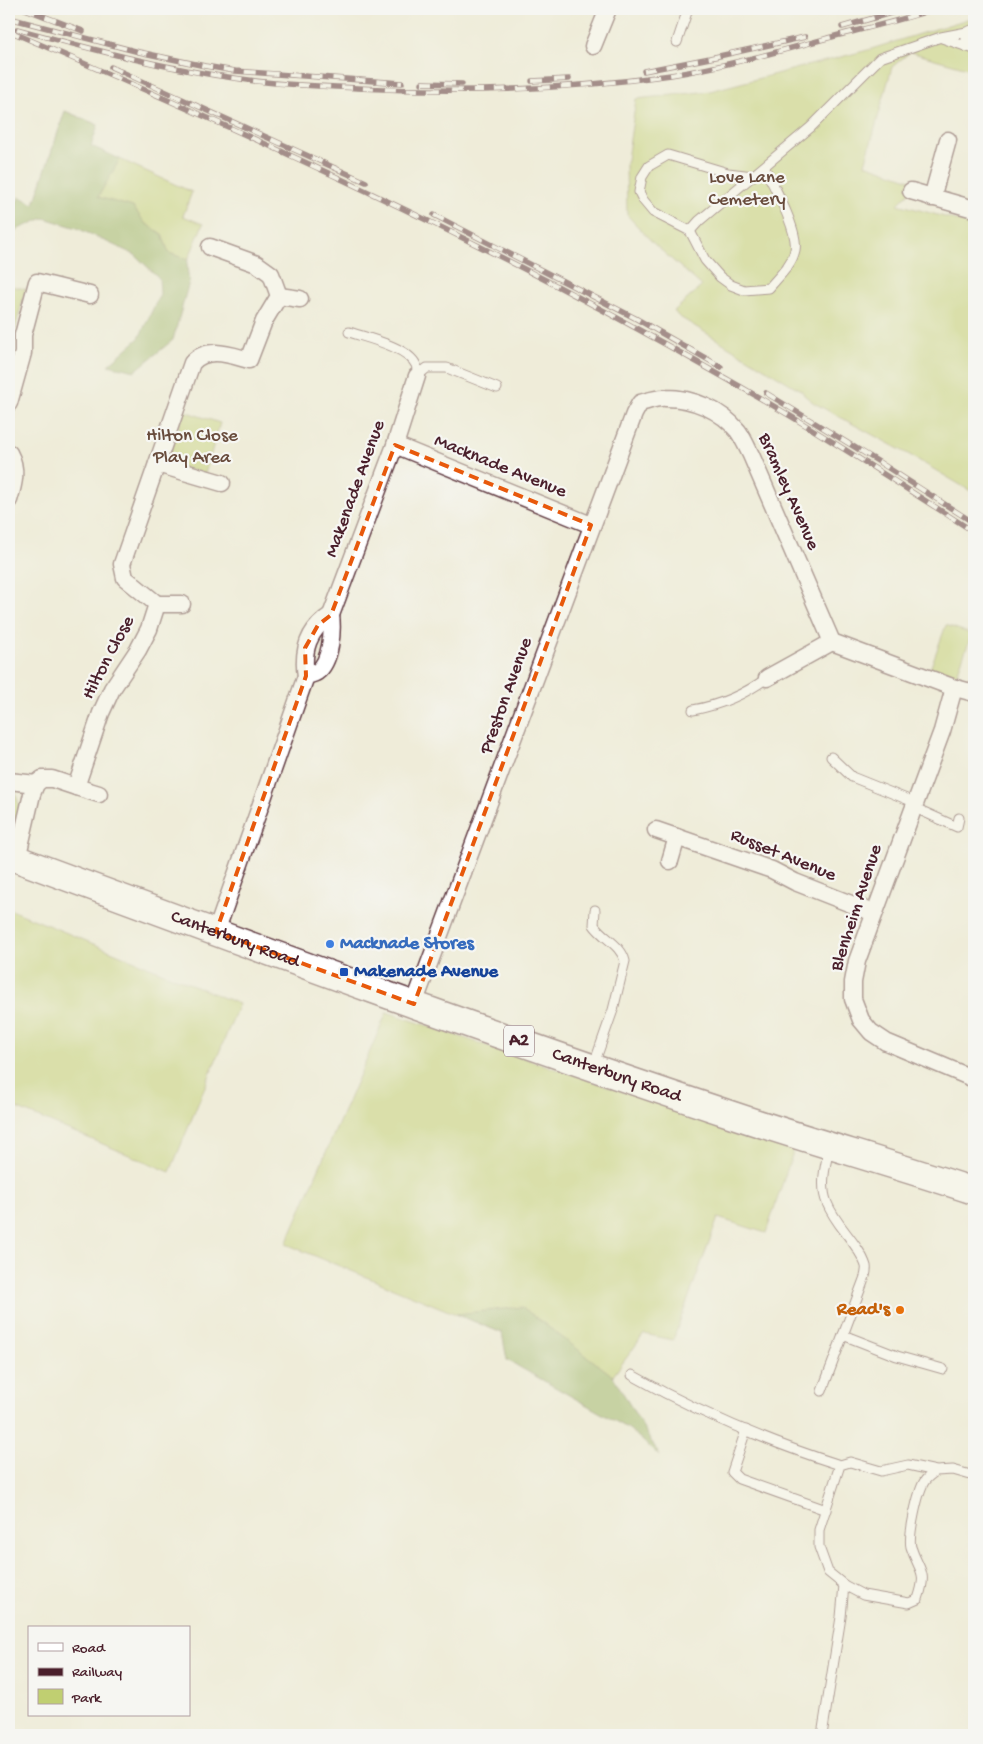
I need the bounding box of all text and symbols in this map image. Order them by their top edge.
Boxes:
park label: Love Lane Cemetery [708,167,786,212]
street label: Makenade Avenue [321,417,392,561]
park label: Hilton Close Play Area [146,425,238,470]
street label: Bramley Avenue [752,429,824,554]
street label: Macknade Avenue [430,430,570,504]
street label: Hilton Close [77,612,141,704]
street label: Preston Avenue [475,634,539,758]
street label: Russet Avenue [727,824,839,888]
street label: Blenheim Avenue [825,842,888,975]
street label: Canterbury Road [168,905,304,974]
place label: Macknade Stores [340,933,475,956]
marker: Macknade Stores [324,938,336,950]
place label: Makenade Avenue [354,961,499,984]
marker: Makenade Avenue [338,966,350,978]
road number: A2 [504,1026,534,1056]
street label: Canterbury Road [549,1043,686,1109]
place label: Read's [836,1299,891,1322]
marker: Read's [894,1304,906,1316]
legend [28,1626,190,1716]
text: Road [72,1640,106,1658]
text: Railway [72,1664,123,1682]
text: Park [71,1690,102,1708]

